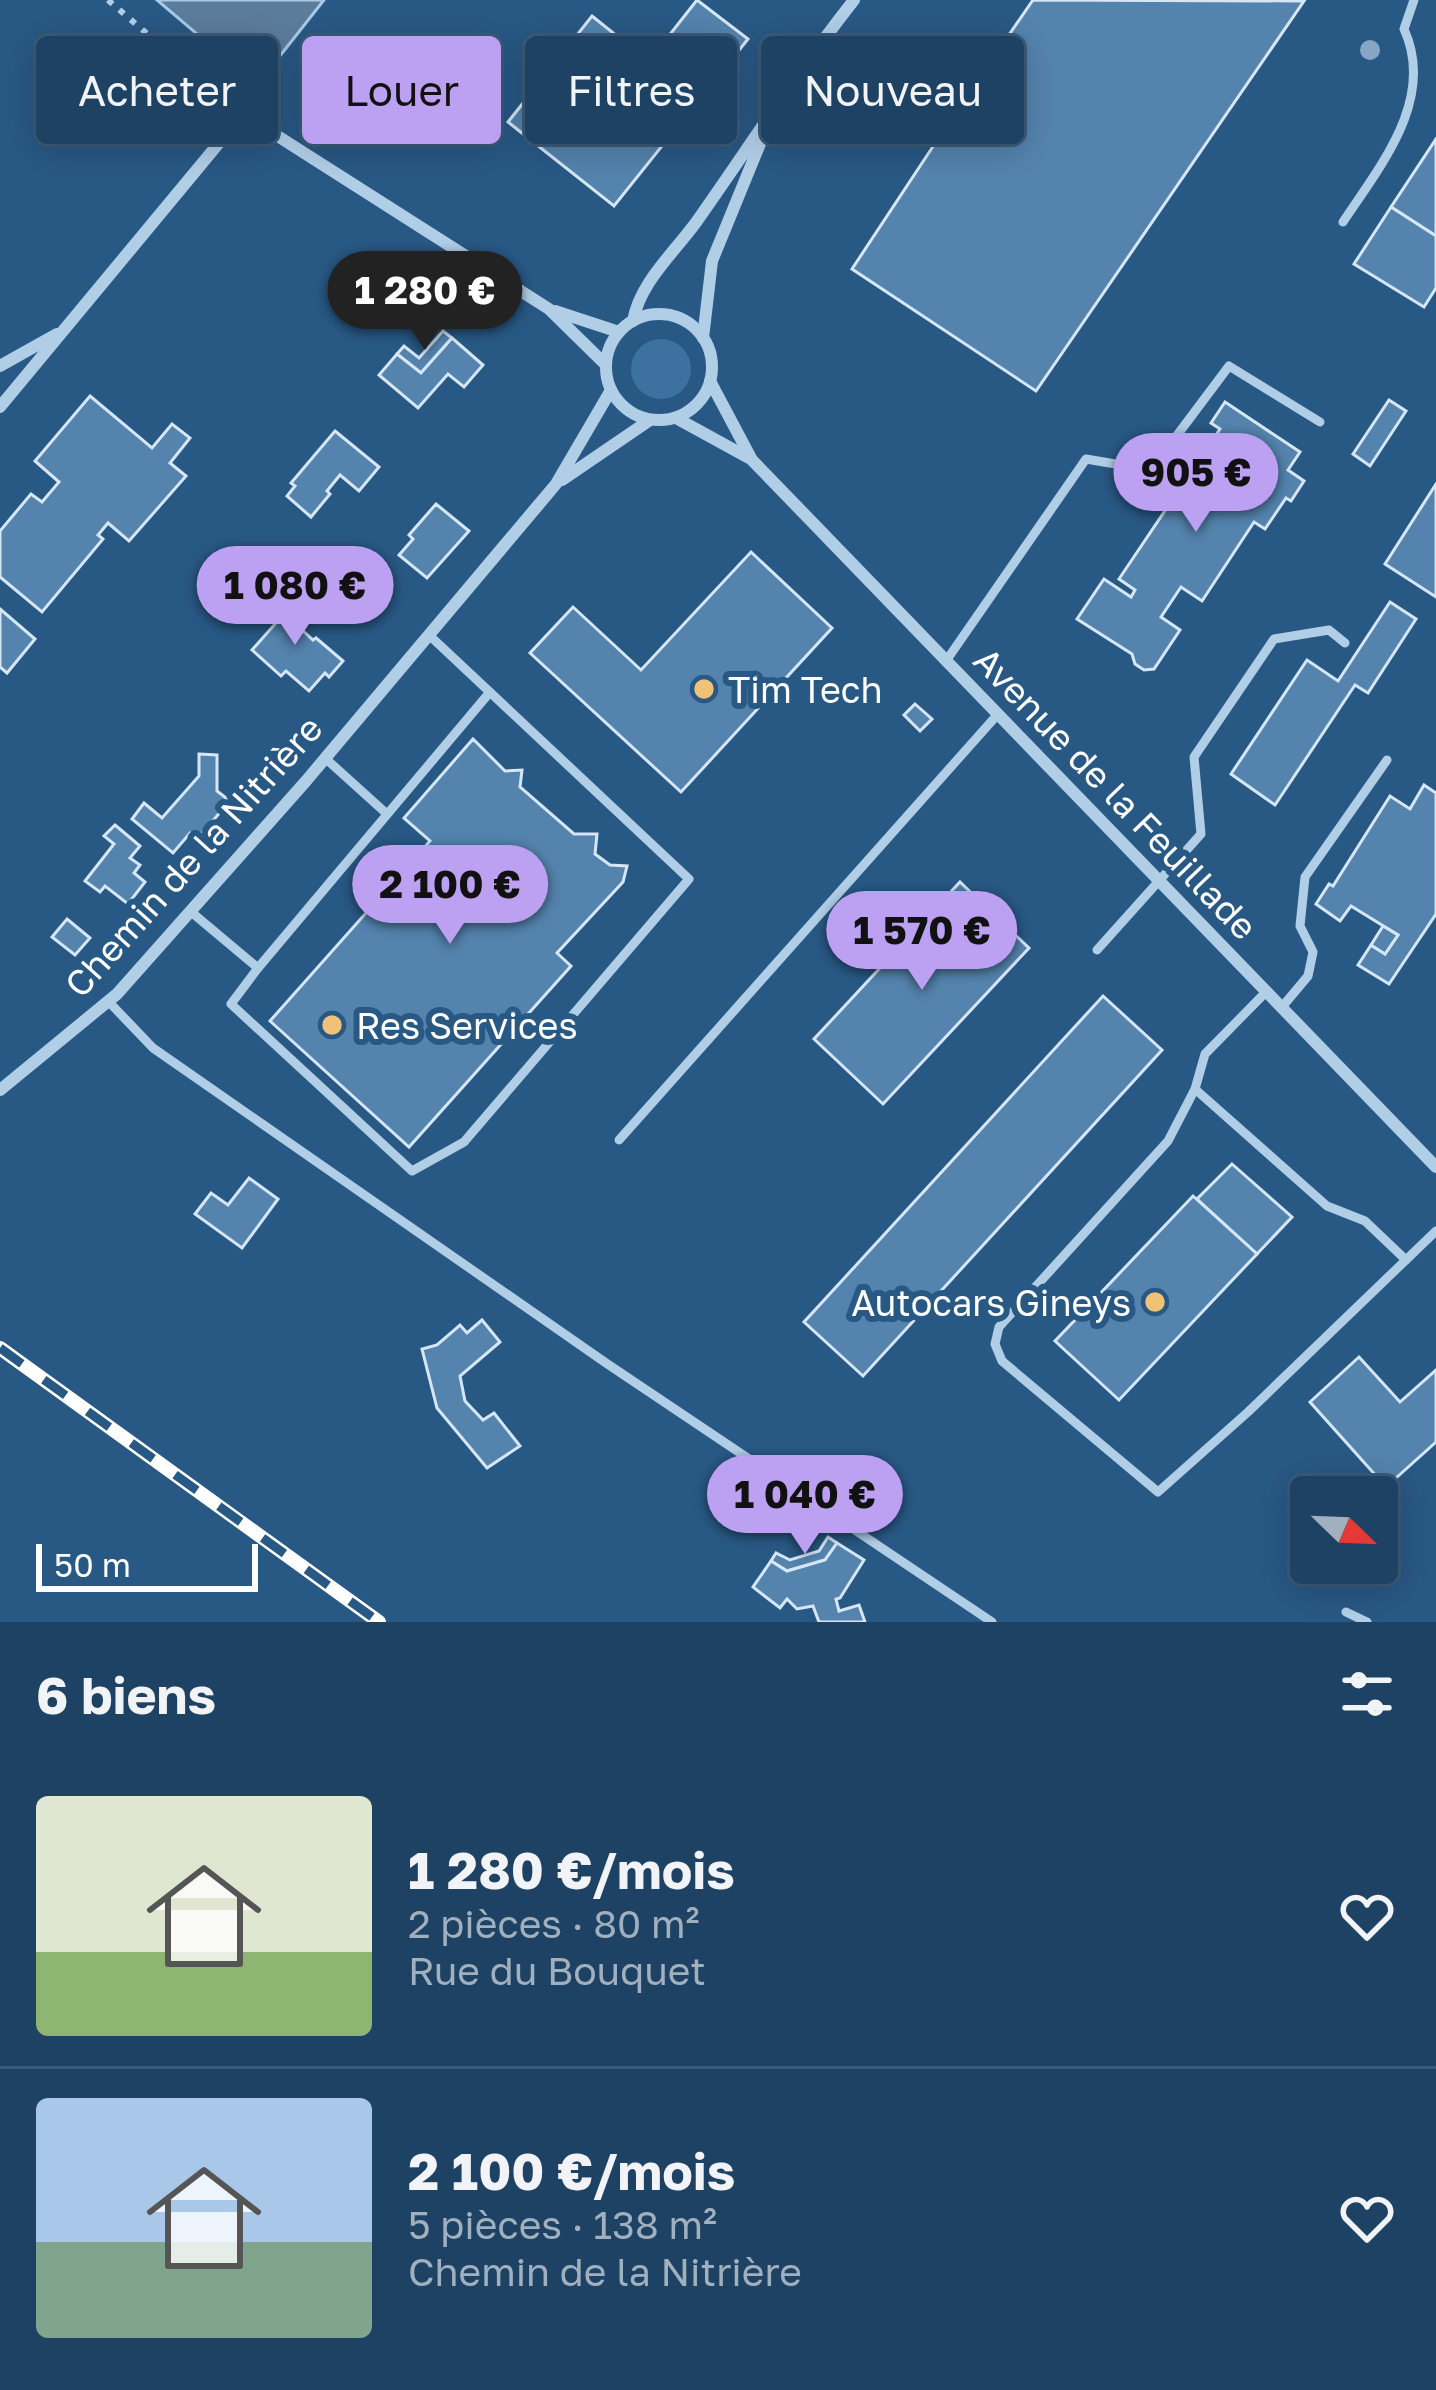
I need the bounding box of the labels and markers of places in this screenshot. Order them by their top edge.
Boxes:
pin: 1 280 € [314,251,536,353]
pin: 905 € [1112,433,1280,535]
pin: 1 080 € [184,546,406,648]
place label: Tim Tech [728,668,883,711]
marker: Tim Tech [691,676,717,702]
pin: 2 100 € [339,845,561,947]
pin: 1 570 € [811,891,1033,993]
place label: Res Services [356,1004,578,1047]
marker: Res Services [319,1012,345,1038]
place label: Autocars Gineys [851,1281,1131,1324]
marker: Autocars Gineys [1142,1289,1168,1315]
pin: 1 040 € [694,1455,916,1557]

